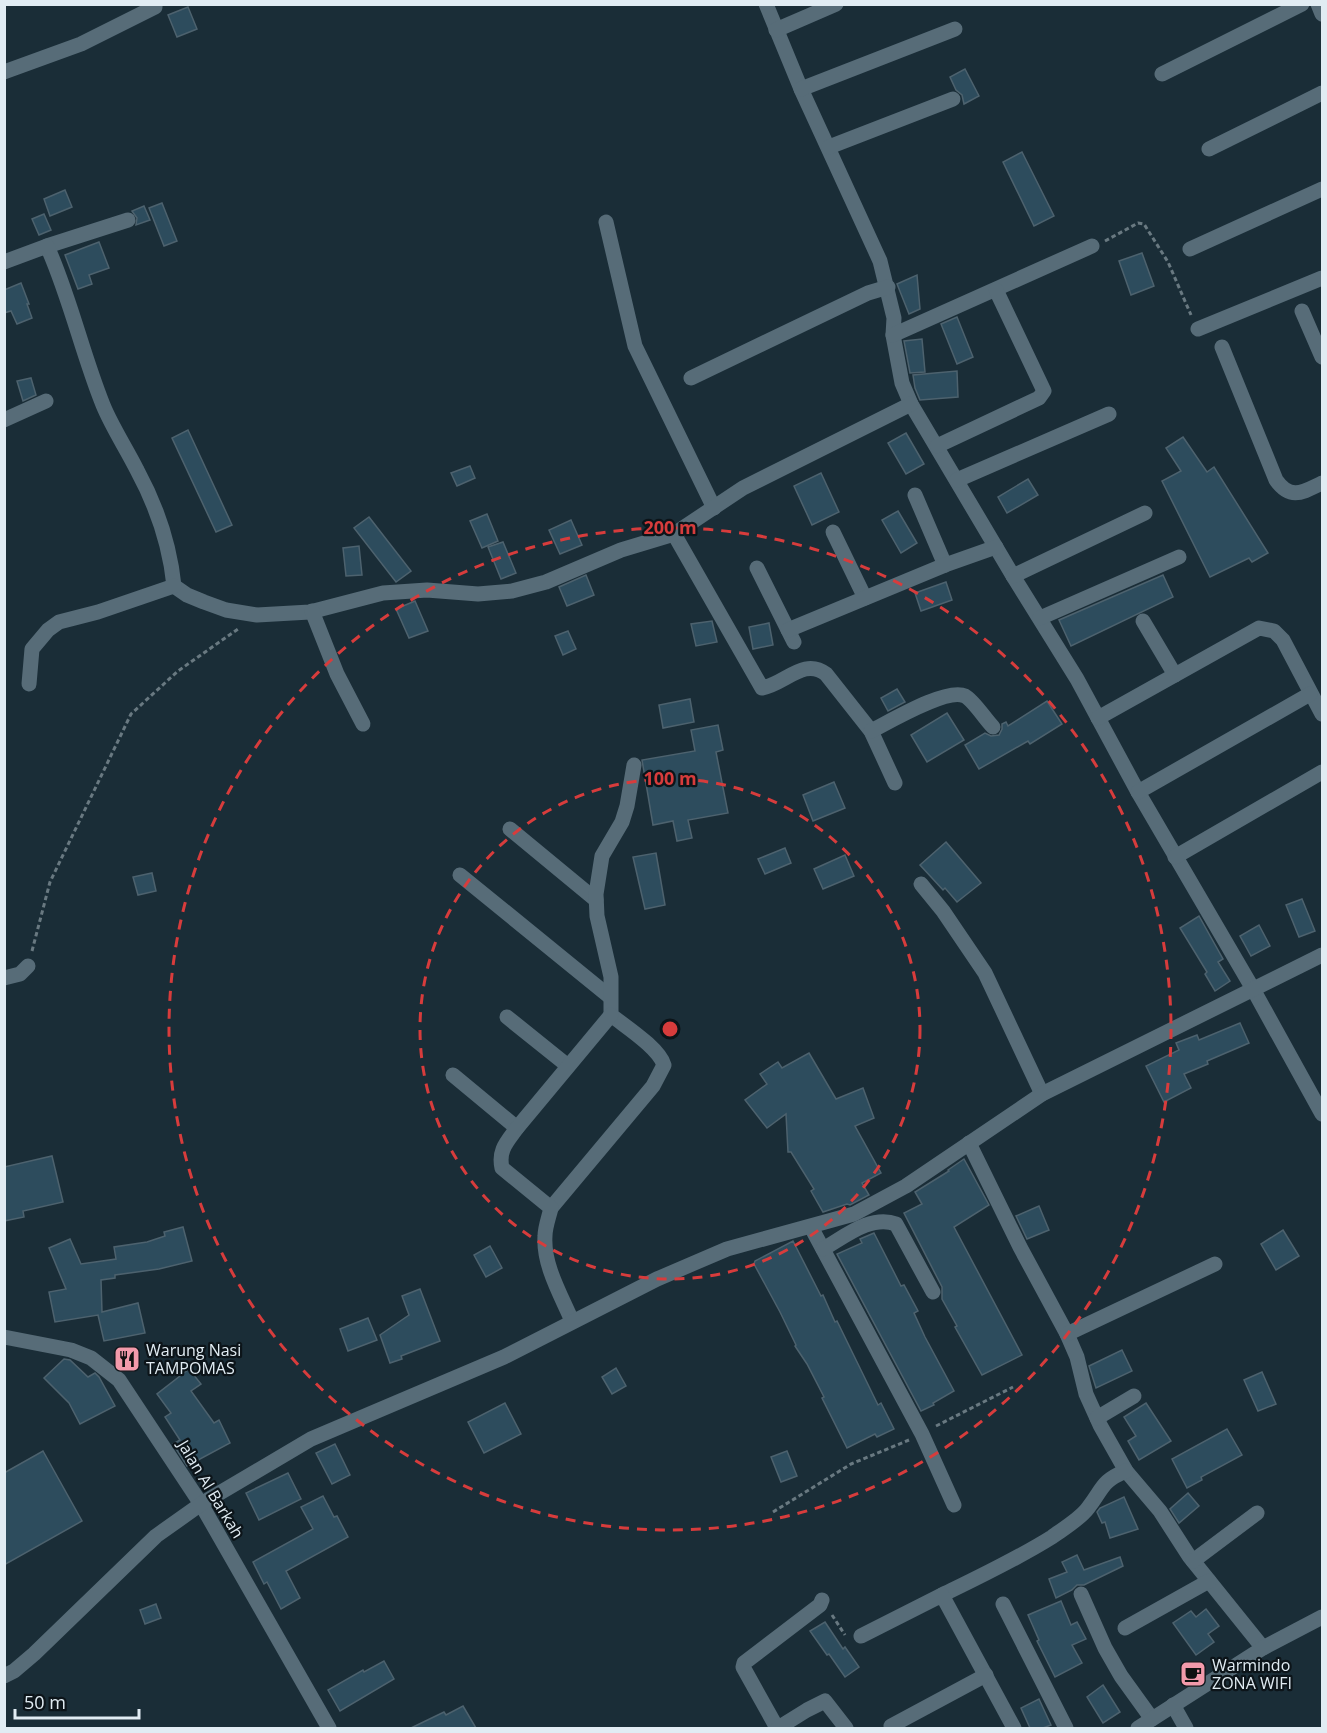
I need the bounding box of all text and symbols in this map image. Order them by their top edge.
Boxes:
text: 200 m [643,515,697,539]
text: 100 m [643,766,697,790]
centre of rings [660,1019,680,1039]
place label: Warung Nasi TAMPOMAS [146,1339,241,1379]
restaurant icon: Warung Nasi TAMPOMAS [112,1344,142,1374]
street label: Jalan Al Barkah [172,1434,249,1542]
place label: Warmindo ZONA WIFI [1212,1654,1292,1694]
cafe icon: Warmindo ZONA WIFI [1178,1659,1208,1689]
scale bar [15,1682,140,1720]
text: 50 m [24,1690,66,1714]

